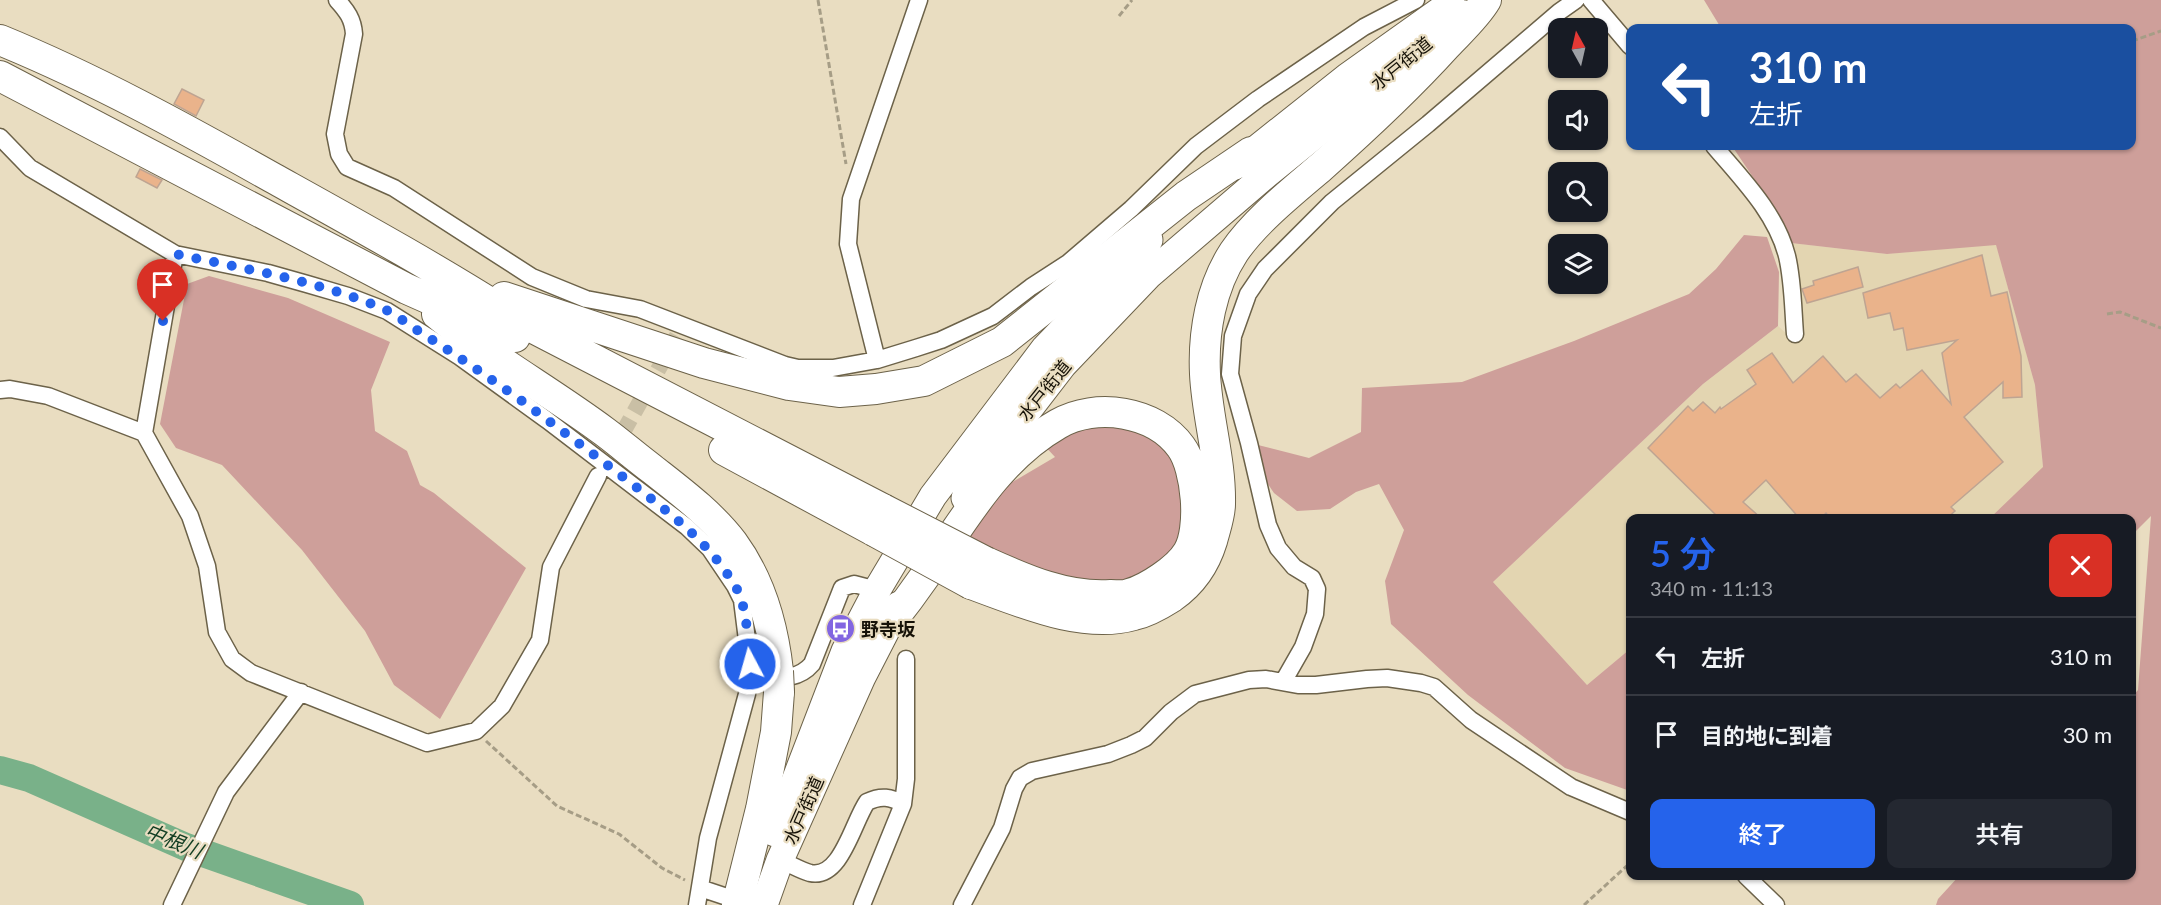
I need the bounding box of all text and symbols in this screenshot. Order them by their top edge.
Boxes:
north arrow [1548,18,1608,78]
map controls [1548,18,1608,294]
street label: 水戸街道 [1366,32,1436,94]
text: 310 m [1749,42,1867,92]
icon: left [1650,48,1728,126]
button: sound [1548,90,1608,150]
text: 左折 [1749,97,1803,130]
button: search [1548,162,1608,222]
button: layers [1548,234,1608,294]
pin [137,259,188,321]
icon: arrive [146,268,179,301]
street label: 水戸街道 [1013,355,1075,425]
text: 5 分 [1650,531,1716,575]
button: close [2049,534,2112,597]
text: 340 m · 11:13 [1650,576,1773,600]
bus stop icon: 野寺坂 [824,613,856,645]
place label: 野寺坂 [861,618,916,640]
position arrow [718,632,782,696]
icon: left [1650,640,1683,673]
text: 310 m [2050,643,2112,670]
text: 左折 [1701,644,1745,671]
icon: arrive [1650,718,1683,751]
text: 30 m [2063,721,2112,748]
text: 目的地に到着 [1701,722,1833,749]
street label: 水戸街道 [778,773,828,847]
button: 終了 [1650,799,1875,868]
button: 共有 [1887,799,2112,868]
water label: 中根川 [142,818,208,863]

